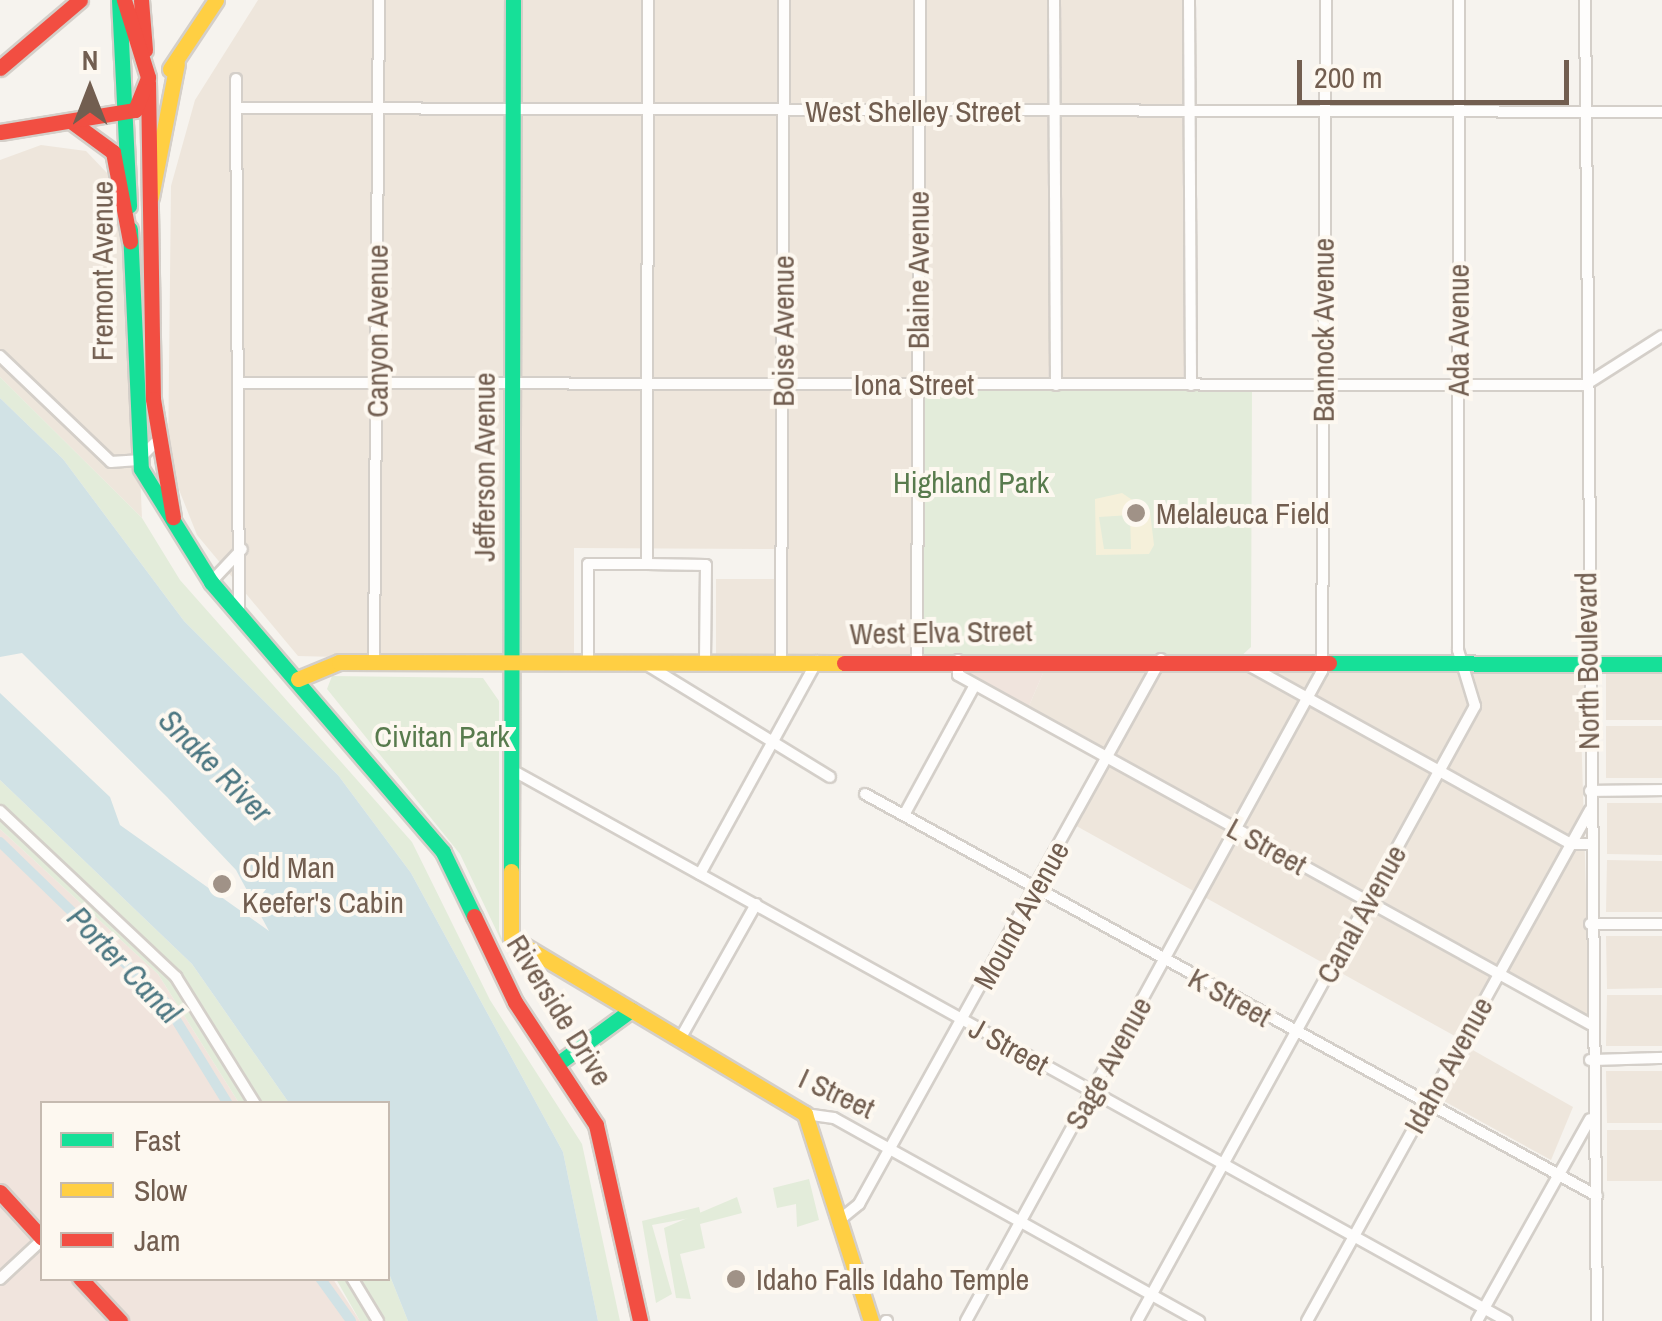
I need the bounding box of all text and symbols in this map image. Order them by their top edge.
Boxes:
north arrow [40,40,140,140]
scale bar [1302,40,1574,102]
text: N [82,41,98,79]
text: 200 m [1314,57,1382,97]
street label: West Shelley Street [805,93,1021,129]
street label: Fremont Avenue [84,180,120,362]
street label: Blaine Avenue [900,190,936,350]
street label: Bannock Avenue [1305,237,1341,423]
street label: Canyon Avenue [359,244,395,418]
street label: Boise Avenue [765,255,801,407]
street label: Ada Avenue [1440,263,1476,397]
street label: Iona Street [854,366,974,402]
street label: Jefferson Avenue [466,372,502,562]
park label: Highland Park [893,464,1049,500]
place label: Melaleuca Field [1156,495,1330,531]
marker: Melaleuca Field [1125,502,1147,524]
street label: North Boulevard [1567,572,1607,750]
street label: West Elva Street [849,612,1033,652]
water label: Snake River [150,701,280,831]
park label: Civitan Park [374,718,510,754]
street label: L Street [1221,809,1313,883]
street label: Mound Avenue [965,834,1077,996]
street label: Canal Avenue [1308,838,1414,990]
place label: Old Man Keefer's Cabin [242,849,404,920]
marker: Old Man Keefer's Cabin [211,873,233,895]
water label: Porter Canal [59,899,189,1031]
street label: Riverside Drive [499,928,621,1092]
street label: K Street [1182,960,1278,1034]
street label: Sage Avenue [1057,990,1159,1136]
street label: Idaho Avenue [1396,990,1500,1140]
street label: J Street [963,1010,1055,1082]
street label: I Street [793,1060,881,1126]
legend [40,1101,390,1281]
text: Fast [134,1120,181,1160]
text: Slow [134,1170,187,1210]
text: Jam [134,1220,180,1260]
place label: Idaho Falls Idaho Temple [756,1261,1030,1297]
marker: Idaho Falls Idaho Temple [725,1268,747,1290]

